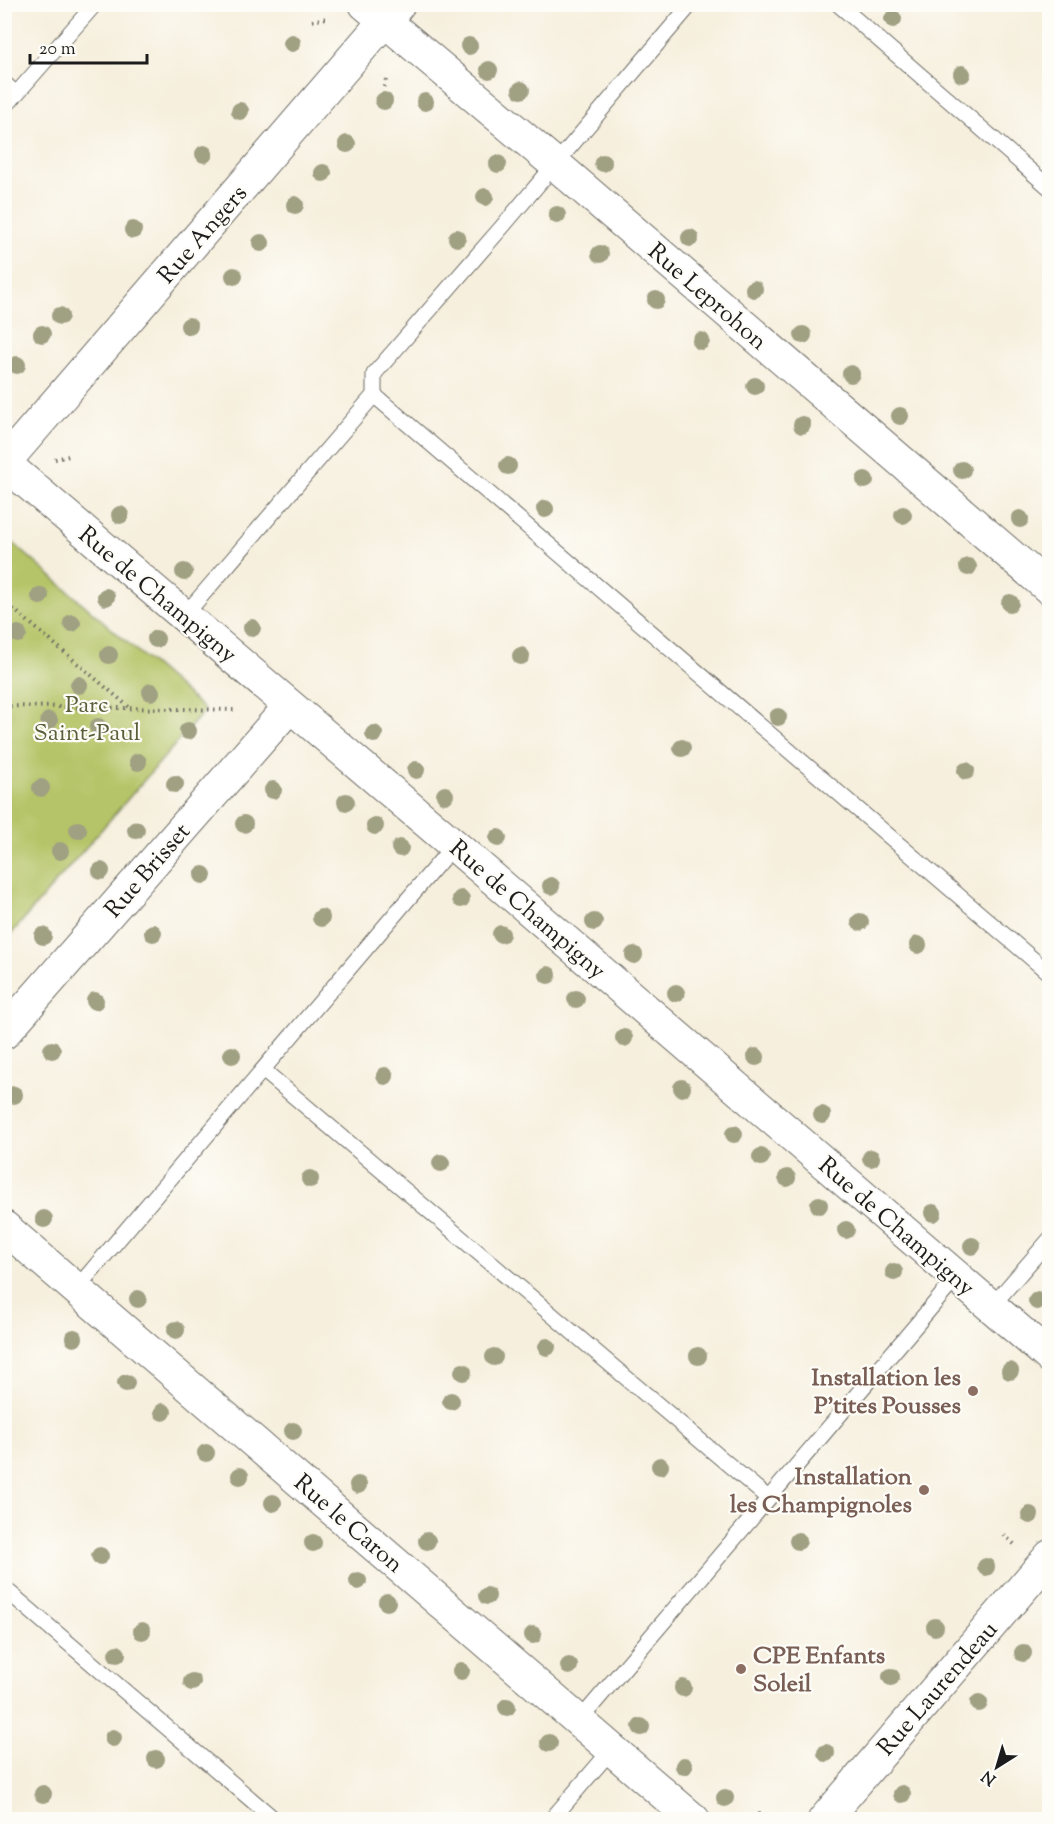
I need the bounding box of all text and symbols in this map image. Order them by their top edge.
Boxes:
scale bar [30,27,147,65]
text: 20 m [39,37,76,63]
street label: Rue Angers [151,178,256,292]
street label: Rue Leprohon [639,236,774,359]
street label: Rue de Champigny [70,519,243,672]
park label: Parc Saint-Paul [34,689,141,751]
street label: Rue Brisset [98,816,199,926]
street label: Rue de Champigny [441,833,612,988]
street label: Rue de Champigny [810,1150,981,1305]
place label: Installation les P'tites Pousses [812,1362,961,1424]
marker: Installation les P'tites Pousses [966,1384,980,1398]
place label: Installation les Champignoles [730,1461,913,1523]
street label: Rue le Caron [285,1467,410,1582]
marker: Installation les Champignoles [917,1483,931,1497]
street label: Rue Laurendeau [870,1614,1007,1764]
place label: CPE Enfants Soleil [753,1640,885,1702]
marker: CPE Enfants Soleil [734,1662,748,1676]
north arrow [967,1737,1027,1797]
text: N [977,1764,1002,1790]

